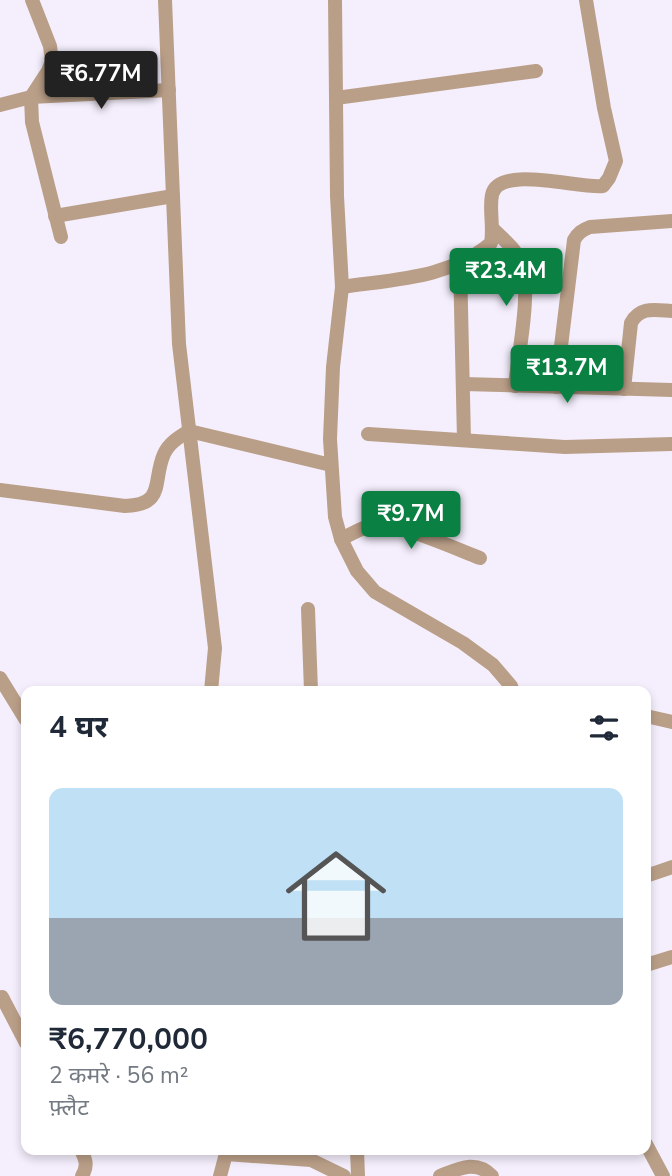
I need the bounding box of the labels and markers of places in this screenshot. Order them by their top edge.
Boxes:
pin: ₹6.77M [44,52,158,111]
pin: ₹23.4M [449,248,563,308]
pin: ₹13.7M [510,346,624,405]
pin: ₹9.7M [362,491,460,551]

